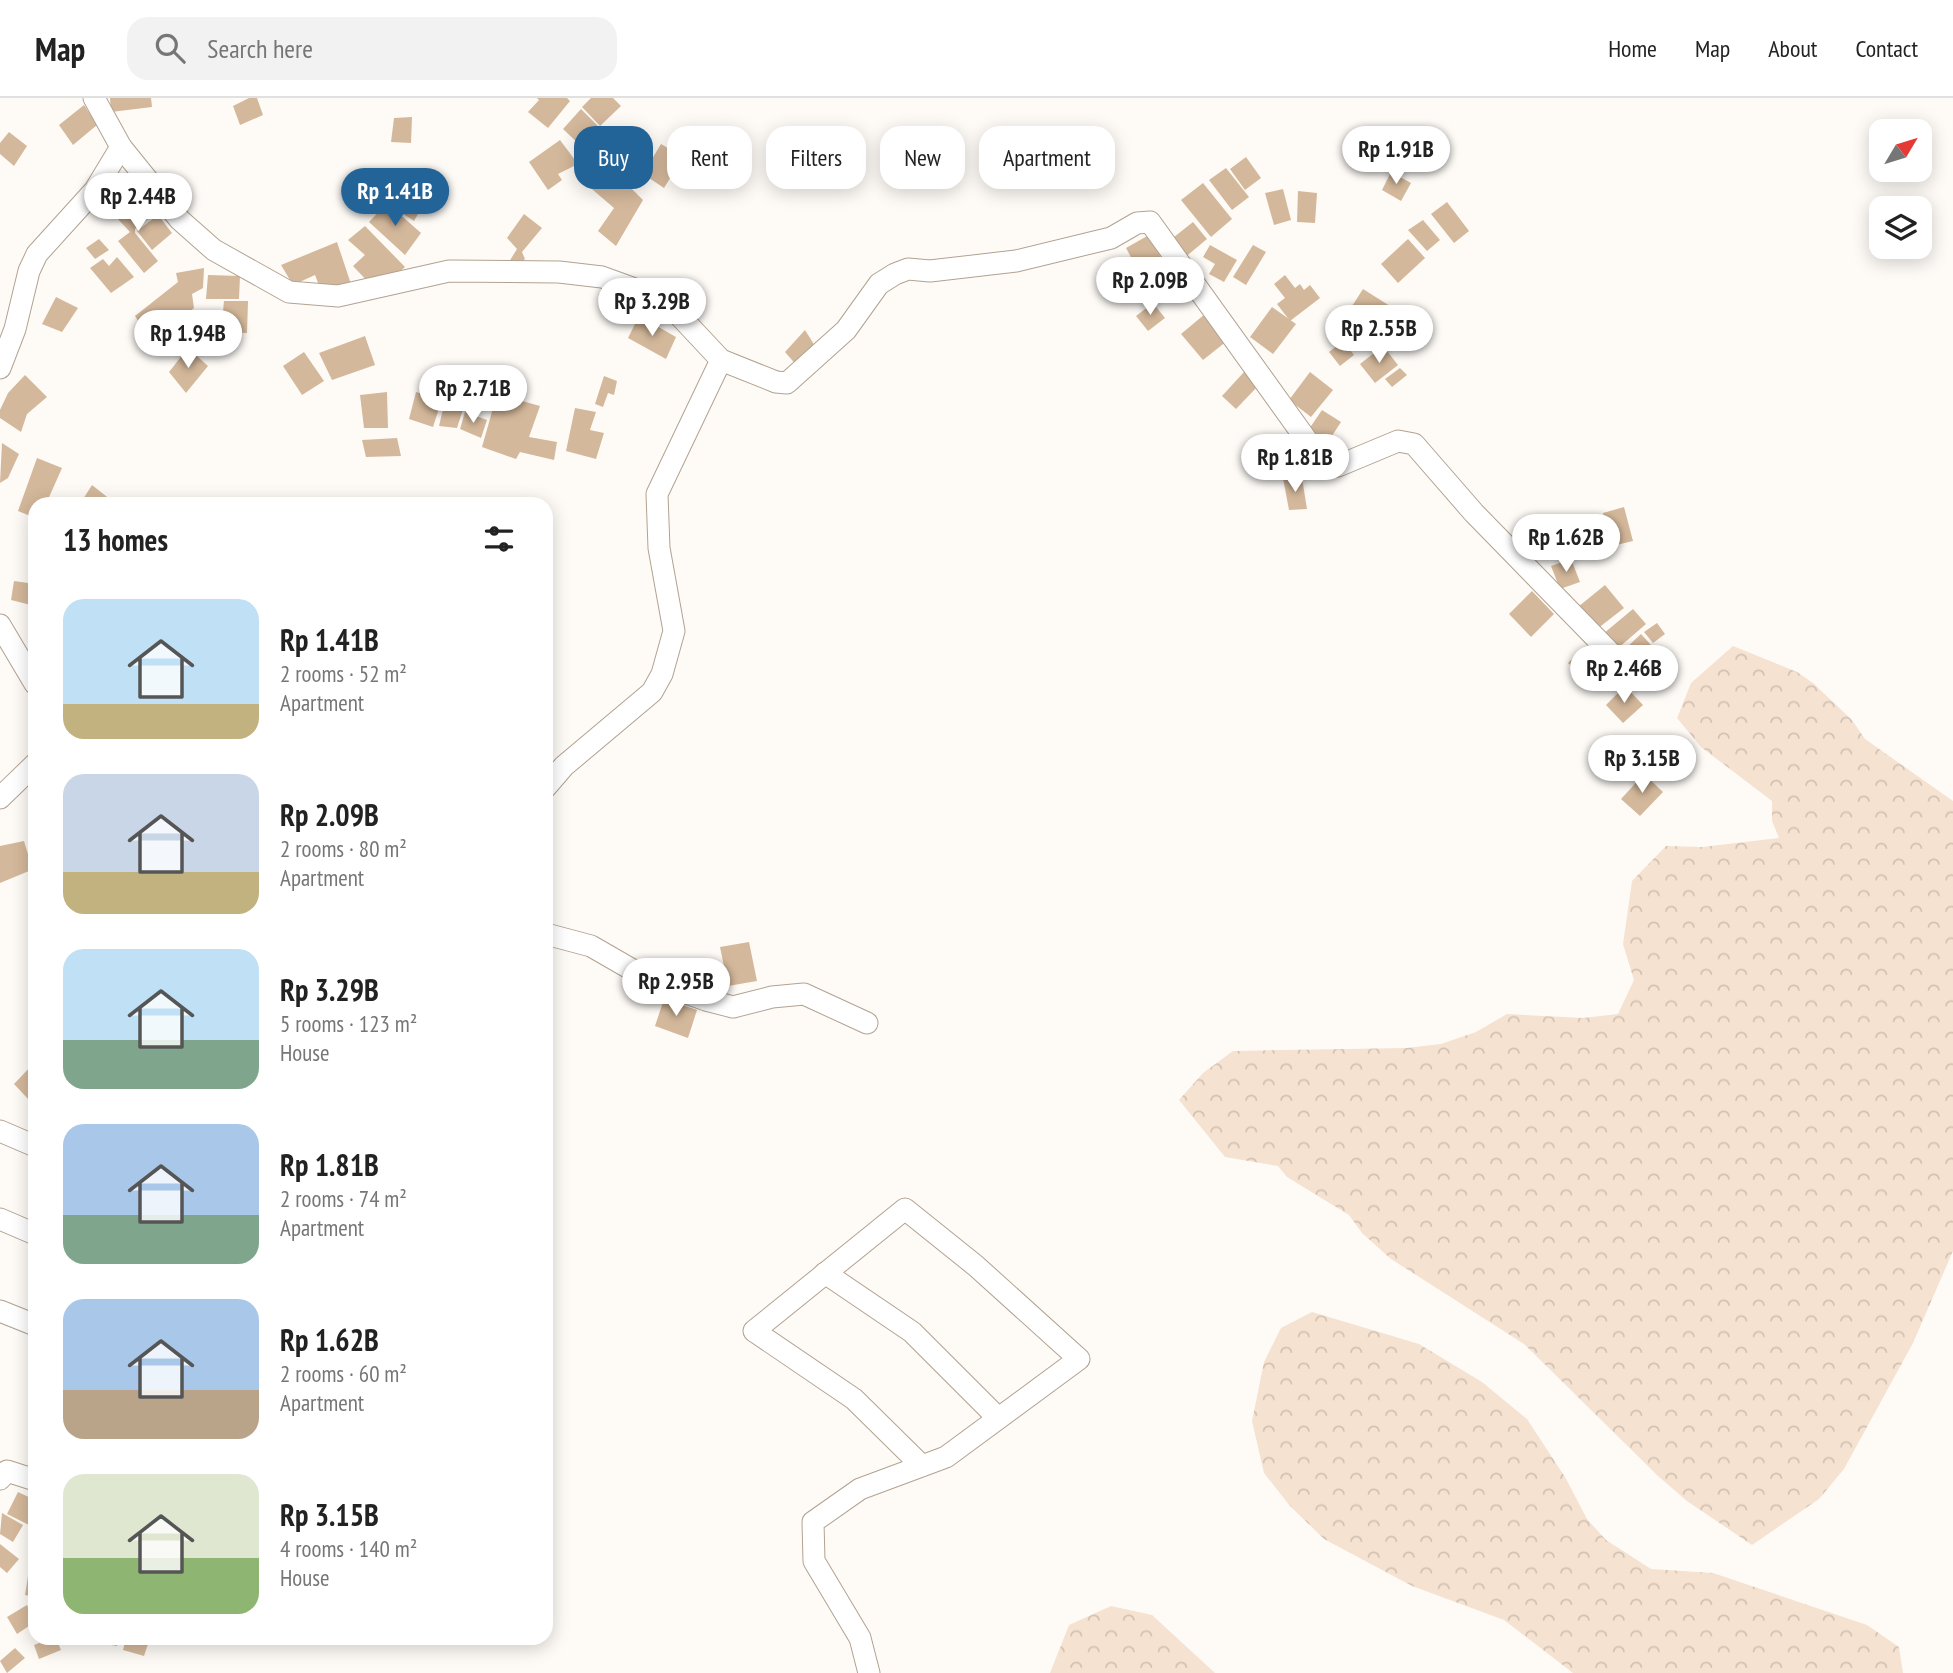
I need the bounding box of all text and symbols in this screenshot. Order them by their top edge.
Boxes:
search box [127,17,617,80]
text: Map [35,27,85,70]
icon: search [151,29,189,67]
text: Search here [207,32,313,65]
text: Home [1608,33,1657,64]
text: Map [1695,33,1730,64]
text: About [1768,33,1817,64]
text: Contact [1855,33,1918,64]
north arrow [1869,119,1932,182]
map controls [1869,119,1932,259]
chip: Buy [574,126,653,189]
chip: Rent [667,126,752,189]
chip: Filters [766,126,866,189]
chip: New [880,126,965,189]
chip: Apartment [979,126,1115,189]
pin: Rp 1.91B [1324,126,1468,186]
text: Rp 1.91B [1358,134,1434,163]
pin: Rp 1.41B [323,169,467,228]
pin: Rp 2.44B [66,174,210,233]
text: Rp 1.41B [357,176,433,205]
text: Rp 2.44B [100,181,176,210]
button: layers [1869,196,1932,259]
pin: Rp 2.09B [1078,258,1222,317]
text: Rp 2.09B [1112,265,1188,294]
pin: Rp 3.29B [580,278,724,338]
text: Rp 3.29B [614,286,690,315]
pin: Rp 2.55B [1307,306,1451,365]
pin: Rp 1.94B [116,310,260,370]
text: Rp 2.55B [1341,313,1417,342]
text: Rp 1.94B [150,318,226,347]
pin: Rp 2.71B [401,366,545,425]
text: Rp 2.71B [435,373,511,402]
pin: Rp 1.81B [1223,434,1367,494]
text: Rp 1.81B [1257,442,1333,471]
pin: Rp 1.62B [1494,514,1638,574]
text: 13 homes [63,520,168,559]
icon: filters [480,520,518,558]
text: Rp 1.62B [1528,522,1604,551]
text: Rp 1.41B [280,620,379,659]
icon: home [119,627,203,711]
pin: Rp 2.46B [1552,646,1696,705]
text: Rp 2.46B [1586,653,1662,682]
text: 2 rooms · 52 m² [280,659,407,688]
text: Apartment [280,688,364,717]
pin: Rp 3.15B [1570,736,1714,795]
text: Rp 3.15B [1604,743,1680,772]
text: Rp 2.09B [280,795,379,834]
icon: home [119,802,203,886]
text: 2 rooms · 80 m² [280,834,407,863]
text: Apartment [280,863,364,892]
pin: Rp 2.95B [604,958,748,1018]
text: Rp 2.95B [638,966,714,995]
text: Rp 3.29B [280,970,379,1009]
icon: home [119,977,203,1061]
text: 5 rooms · 123 m² [280,1009,417,1038]
text: House [280,1038,330,1067]
text: Rp 1.81B [280,1145,379,1184]
icon: home [119,1152,203,1236]
text: 2 rooms · 74 m² [280,1184,407,1213]
text: Apartment [280,1213,364,1242]
text: Rp 1.62B [280,1320,379,1359]
icon: home [119,1327,203,1411]
text: 2 rooms · 60 m² [280,1359,407,1388]
text: Apartment [280,1388,364,1417]
text: Rp 3.15B [280,1495,379,1534]
icon: home [119,1502,203,1586]
text: 4 rooms · 140 m² [280,1534,417,1563]
text: House [280,1563,330,1592]

